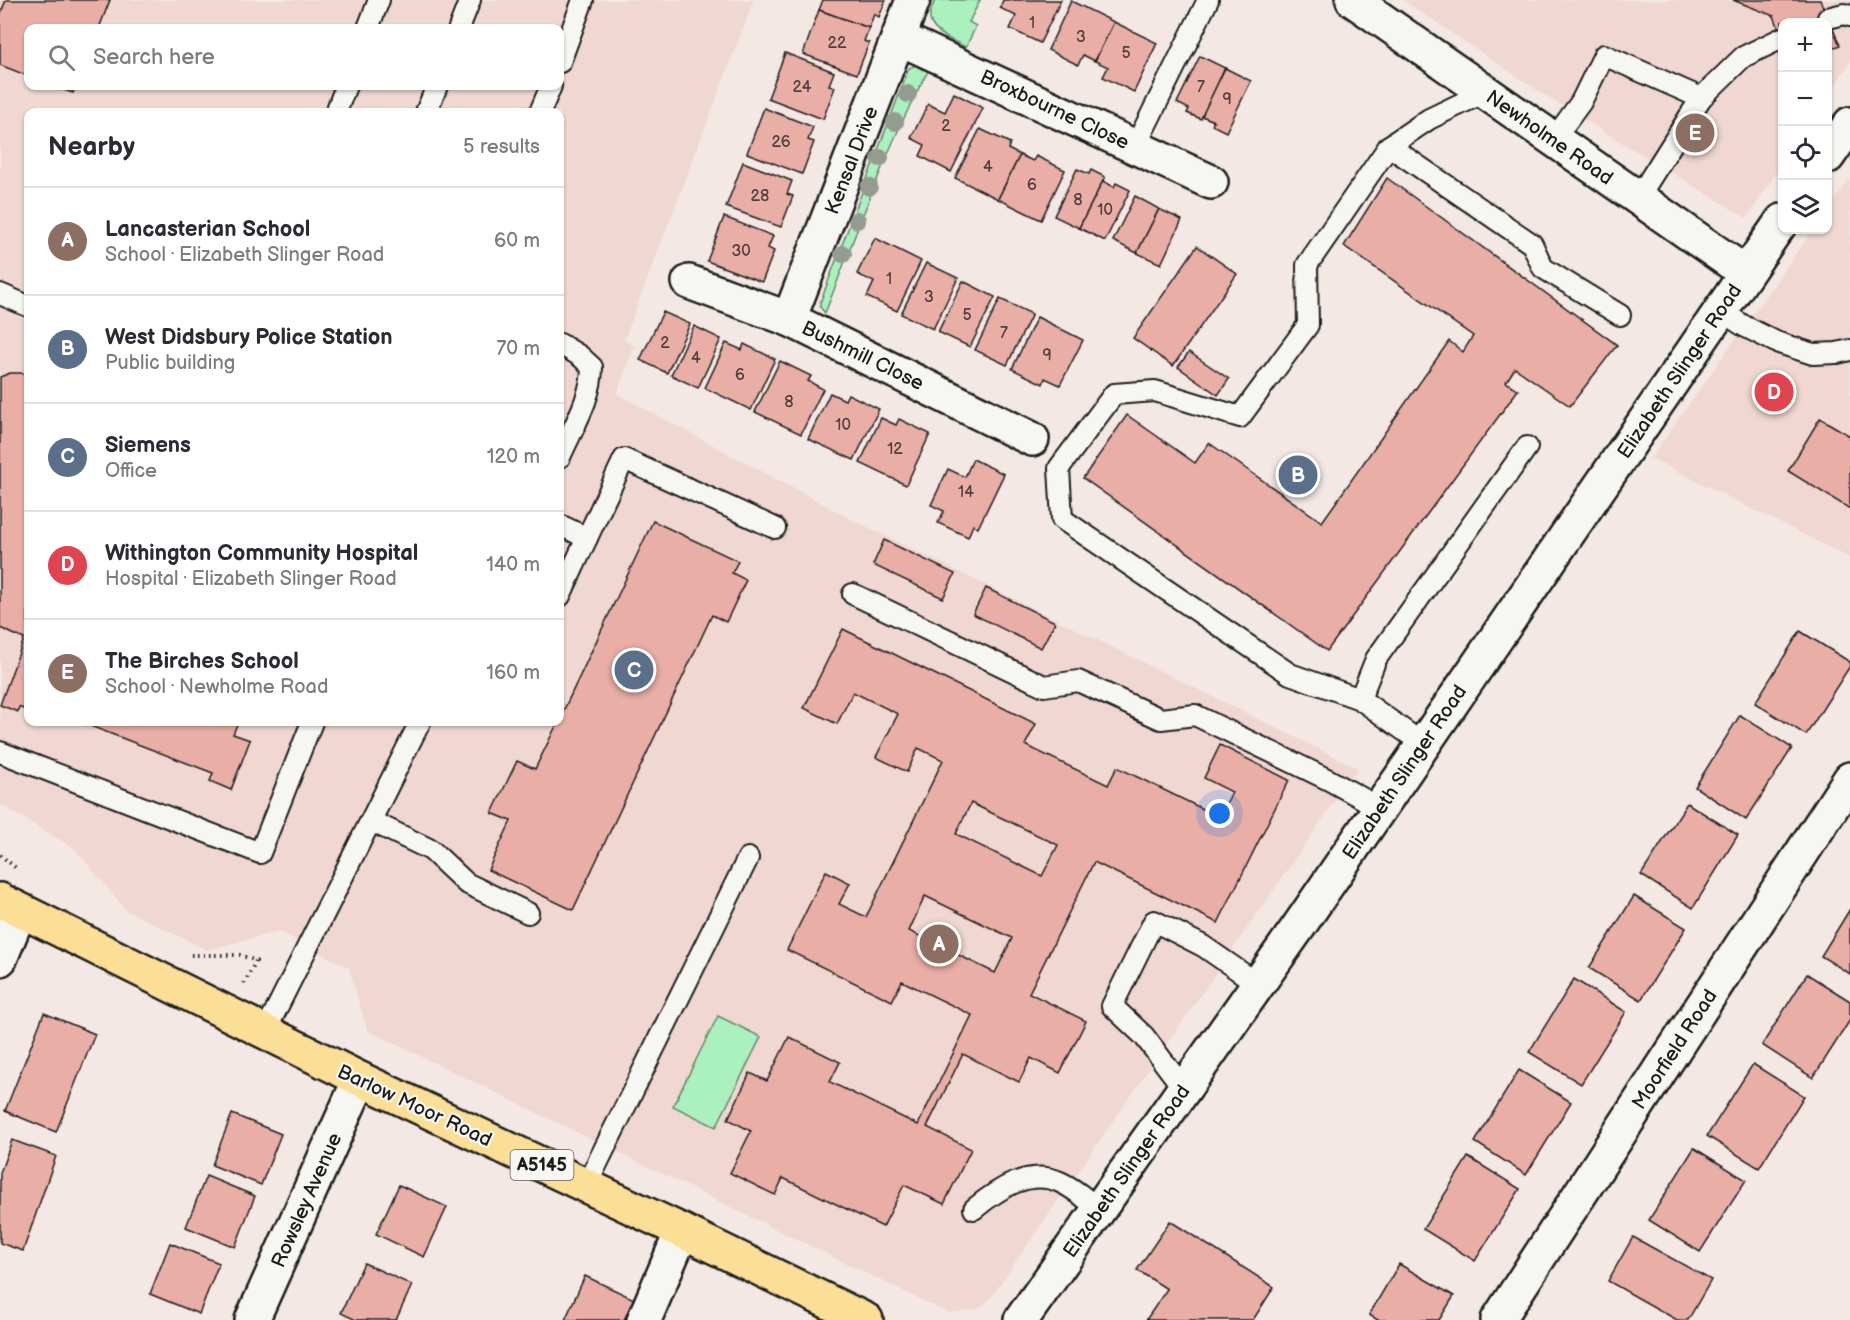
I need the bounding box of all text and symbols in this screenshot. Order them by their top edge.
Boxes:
house number: 1 [1029,14,1035,33]
map controls [1778,18,1832,234]
button: + [1778,18,1832,72]
search box [24,24,564,90]
house number: 3 [1076,28,1086,47]
house number: 22 [828,34,847,53]
icon: search [45,41,78,74]
text: Search here [93,44,215,71]
house number: 5 [1121,44,1131,63]
street label: Broxbourne Close [976,65,1133,155]
button: − [1778,72,1832,126]
house number: 24 [793,78,812,97]
house number: 7 [1197,78,1205,97]
street label: Newholme Road [1481,85,1617,190]
house number: 9 [1222,90,1232,109]
street label: Kensal Drive [820,103,884,218]
pin: E [1676,110,1714,156]
house number: 2 [941,117,951,136]
button: locate [1778,126,1832,180]
text: Nearby [48,132,135,163]
house number: 26 [771,133,791,152]
text: 5 results [463,135,540,159]
house number: 4 [983,158,993,177]
house number: 6 [1027,176,1037,195]
button: layers [1778,180,1832,234]
house number: 28 [751,187,769,206]
house number: 8 [1073,191,1083,210]
house number: 10 [1097,201,1113,220]
text: Lancasterian School [105,216,310,243]
text: A [61,229,74,253]
text: 60 m [494,229,540,253]
house number: 30 [731,242,751,261]
text: School · Elizabeth Slinger Road [105,243,384,267]
house number: 1 [886,270,892,289]
street label: Elizabeth Slinger Road [1612,280,1747,463]
house number: 3 [924,288,934,307]
house number: 5 [962,306,972,325]
street label: Bushmill Close [798,316,928,396]
text: West Didsbury Police Station [105,324,393,351]
house number: 7 [1000,324,1008,343]
house number: 2 [660,334,670,353]
text: B [60,337,75,361]
text: 70 m [496,337,540,361]
house number: 9 [1042,346,1052,365]
house number: 4 [691,349,701,368]
text: Public building [105,351,235,375]
house number: 6 [735,366,745,385]
pin: D [1754,370,1794,414]
house number: 8 [784,393,794,412]
house number: 10 [835,416,851,435]
text: Siemens [105,432,191,459]
house number: 12 [887,440,903,459]
text: C [60,445,75,469]
text: 120 m [487,445,540,469]
pin: B [1278,452,1318,498]
text: Office [105,459,157,483]
house number: 14 [958,483,974,502]
text: Withington Community Hospital [105,540,418,567]
text: D [61,553,74,577]
text: 140 m [486,553,540,577]
text: Hospital · Elizabeth Slinger Road [105,567,397,591]
text: The Birches School [105,648,299,675]
pin: C [614,648,654,692]
text: E [61,661,74,685]
text: 160 m [486,661,540,685]
text: School · Newholme Road [105,675,328,699]
street label: Elizabeth Slinger Road [1337,681,1472,864]
your location [1205,799,1234,828]
pin: A [920,922,958,966]
street label: Moorfield Road [1627,985,1723,1114]
street label: Barlow Moor Road [334,1060,496,1152]
street label: Elizabeth Slinger Road [1058,1081,1196,1263]
street label: Rowsley Avenue [266,1129,347,1272]
road number: A5145 [510,1150,574,1180]

